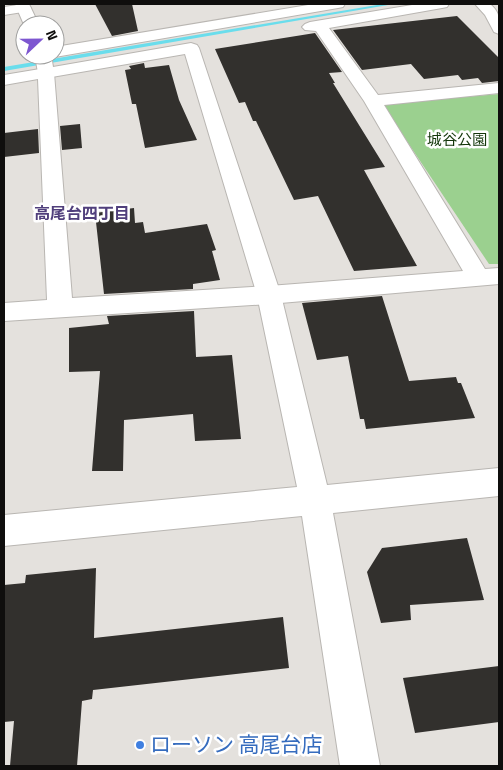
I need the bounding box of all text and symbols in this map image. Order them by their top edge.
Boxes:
north arrow [15,15,65,65]
text: N [41,27,64,43]
park label: 城谷公園 [427,128,487,151]
district label: 高尾台四丁目 [34,201,130,225]
place label: ローソン 高尾台店 [150,728,323,760]
marker: ローソン 高尾台店 [134,739,146,751]

